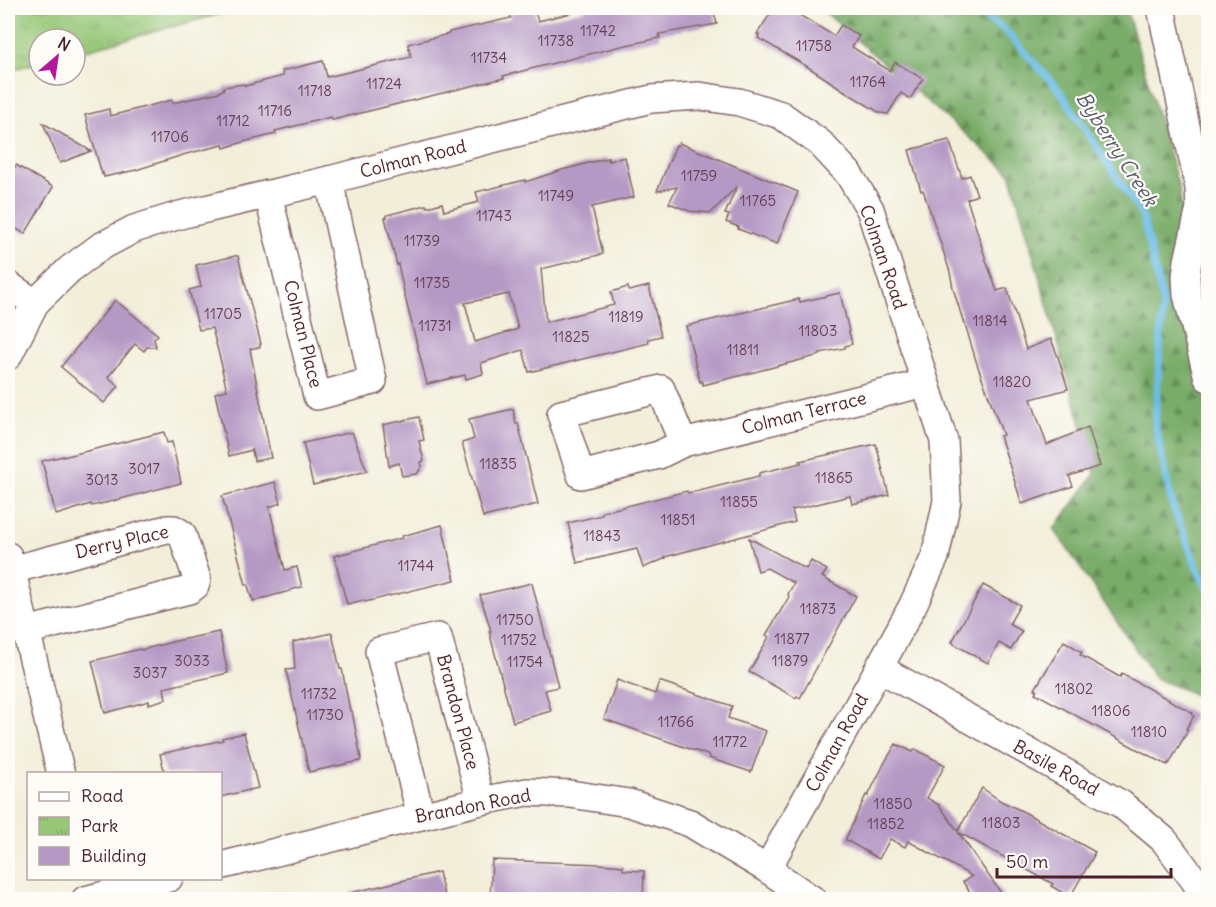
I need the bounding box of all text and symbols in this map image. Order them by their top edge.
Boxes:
house number: 11742 [580,21,616,40]
north arrow [27,27,87,87]
house number: 11738 [538,31,574,50]
text: N [55,32,74,55]
house number: 11758 [796,36,832,55]
house number: 11734 [471,48,508,67]
house number: 11764 [850,72,887,91]
house number: 11724 [366,74,402,93]
house number: 11718 [298,81,332,100]
water label: Byberry Creek [1071,87,1165,212]
house number: 11716 [258,101,292,120]
house number: 11712 [216,111,250,130]
house number: 11706 [151,127,189,146]
street label: Colman Road [357,134,469,183]
house number: 11759 [681,166,717,185]
house number: 11749 [538,186,574,205]
house number: 11765 [740,191,776,210]
street label: Colman Road [855,202,912,312]
house number: 11743 [476,206,512,225]
house number: 11739 [404,231,440,250]
house number: 11735 [414,273,450,292]
street label: Colman Place [279,278,328,390]
house number: 11705 [204,304,242,323]
house number: 11819 [608,307,644,326]
house number: 11814 [972,311,1008,330]
house number: 11731 [418,316,452,335]
house number: 11803 [799,321,837,340]
house number: 11825 [552,327,590,346]
house number: 11811 [727,340,759,359]
house number: 11820 [993,372,1031,391]
street label: Colman Terrace [739,386,869,439]
house number: 11835 [479,454,517,473]
house number: 3017 [128,459,160,478]
house number: 11865 [815,468,853,487]
house number: 3013 [86,470,118,489]
house number: 11855 [720,492,758,511]
house number: 11851 [660,510,696,529]
street label: Derry Place [73,520,171,563]
house number: 11843 [583,526,621,545]
house number: 11744 [398,556,434,575]
house number: 11873 [800,599,836,618]
house number: 11750 [496,610,534,629]
house number: 11877 [774,629,810,648]
house number: 11752 [501,630,537,649]
house number: 3033 [174,651,210,670]
house number: 11879 [772,651,808,670]
street label: Brandon Place [432,652,485,772]
house number: 11754 [507,652,544,671]
house number: 3037 [133,663,167,682]
house number: 11802 [1055,679,1093,698]
house number: 11732 [301,684,337,703]
street label: Colman Road [800,689,873,796]
house number: 11806 [1091,701,1131,720]
house number: 11730 [306,705,344,724]
house number: 11766 [658,712,694,731]
house number: 11810 [1131,722,1167,741]
house number: 11772 [713,732,747,751]
street label: Basile Road [1009,735,1104,801]
legend [27,772,222,880]
street label: Brandon Road [413,783,533,828]
text: Road [81,784,124,807]
house number: 11850 [873,794,913,813]
house number: 11803 [982,813,1020,832]
text: Park [81,814,118,837]
house number: 11852 [867,814,905,833]
scale bar [997,841,1171,879]
text: Building [81,844,146,867]
text: 50 m [1006,850,1048,873]

